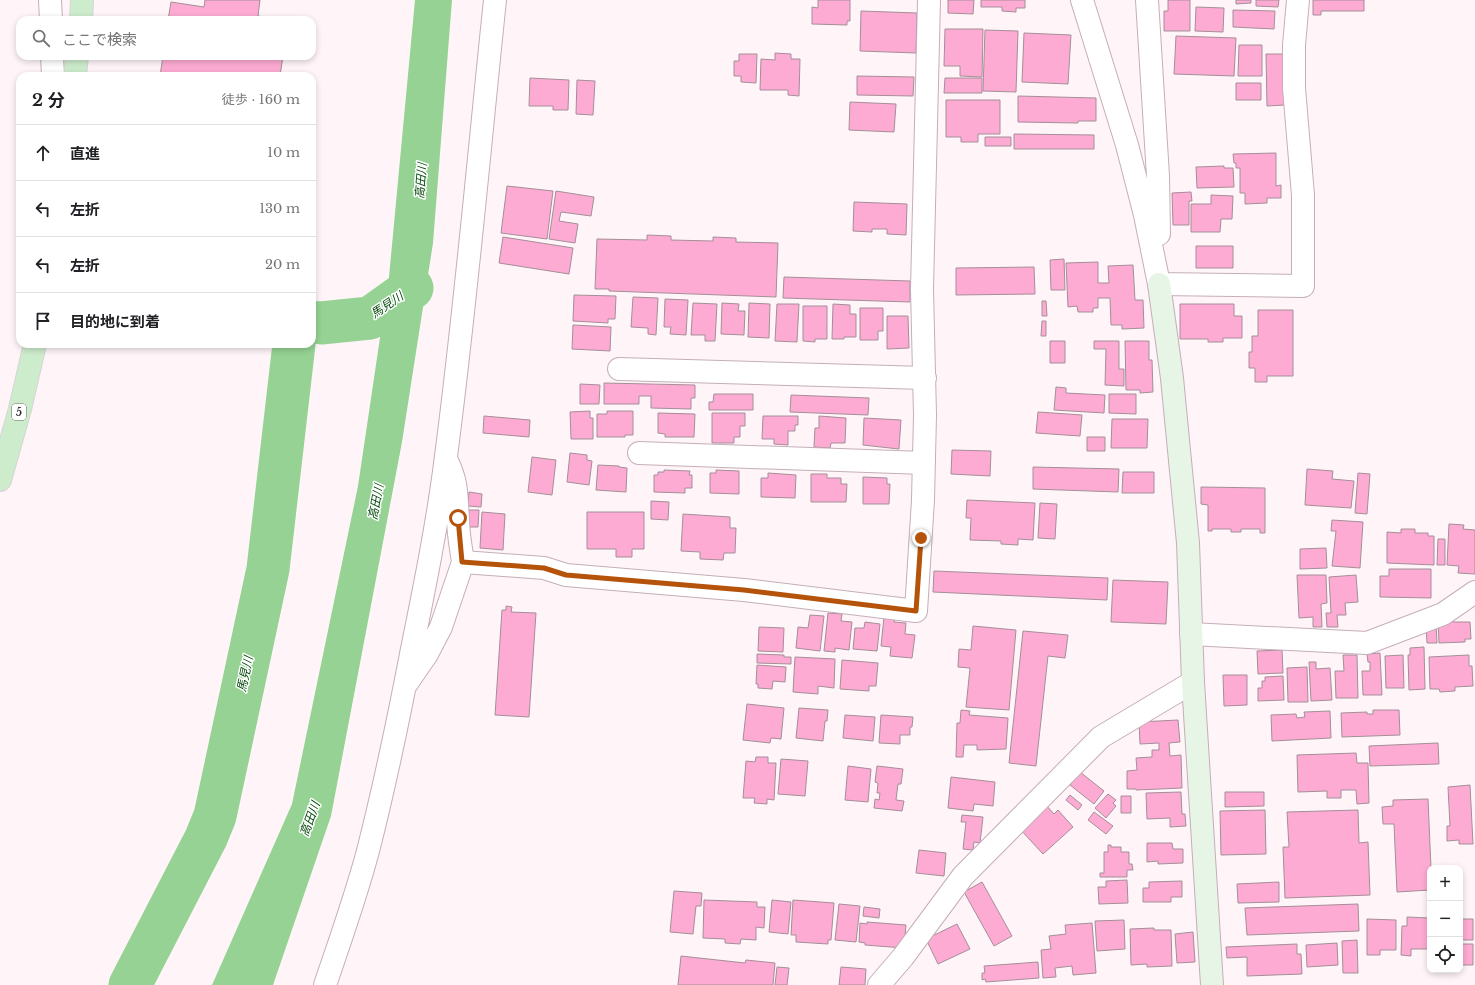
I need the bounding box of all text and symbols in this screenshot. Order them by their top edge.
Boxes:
search box [16,16,316,60]
icon: search [30,27,52,49]
text: ここで検索 [62,30,137,49]
text: 2 分 [32,90,65,111]
text: 徒歩 · 160 m [222,91,300,108]
icon: ahead [32,142,54,164]
text: 直進 [70,144,100,163]
text: 10 m [267,144,300,161]
water label: 高田川 [411,160,430,200]
icon: left [32,198,54,220]
text: 左折 [70,200,100,219]
text: 130 m [259,200,300,217]
icon: left [32,254,54,276]
text: 左折 [70,256,100,275]
text: 20 m [265,256,300,273]
water label: 馬見川 [368,287,407,321]
icon: arrive [32,310,54,332]
text: 目的地に到着 [70,312,160,331]
road number: 5 [12,404,26,420]
water label: 高田川 [365,481,387,521]
route start [449,509,467,527]
route end [912,529,930,547]
water label: 馬見川 [233,653,256,693]
water label: 高田川 [296,797,323,838]
map controls [1427,865,1463,973]
button: + [1427,865,1463,901]
button: − [1427,901,1463,937]
button: locate [1427,937,1463,973]

